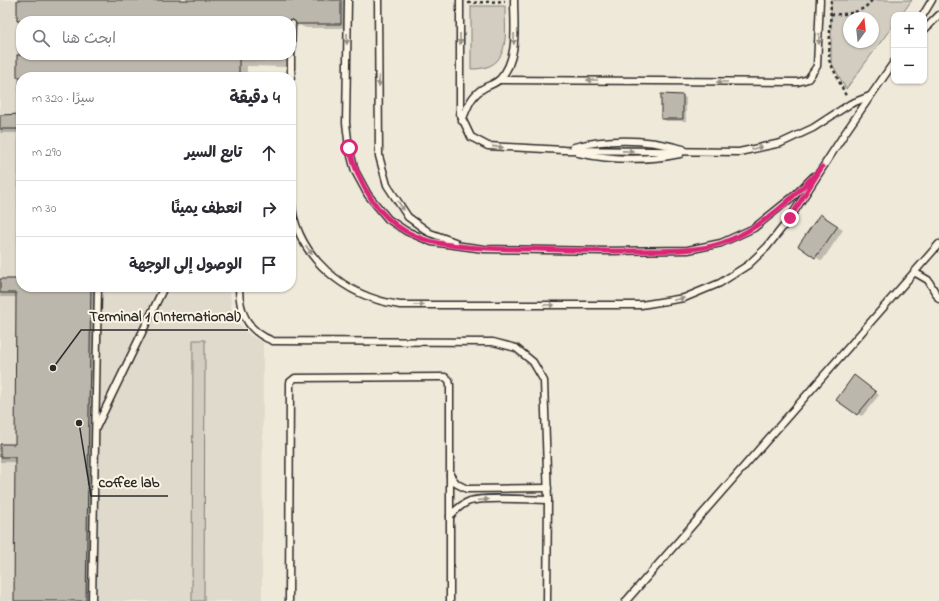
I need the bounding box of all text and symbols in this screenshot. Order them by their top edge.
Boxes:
north arrow [843,12,879,48]
map controls [891,12,927,84]
button: + [891,12,927,48]
search box [16,16,296,60]
icon: search [30,27,52,49]
text: ابحث هنا [62,28,116,50]
one-way arrow [344,33,350,46]
one-way arrow [457,33,463,46]
one-way arrow [510,33,517,45]
one-way arrow [816,33,822,46]
button: − [891,48,927,84]
one-way arrow [376,75,382,88]
one-way arrow [586,77,598,84]
one-way arrow [715,79,728,85]
text: 4 دقيقة [230,86,280,111]
text: سيرًا · 320 m [32,89,95,108]
route start [340,139,358,157]
text: تابع السير [185,142,242,164]
icon: ahead [258,142,280,164]
text: 290 m [32,143,61,162]
one-way arrow [492,144,504,150]
one-way arrow [751,144,764,150]
one-way arrow [622,148,635,154]
text: انعطف يمينًا [171,198,242,220]
icon: right [258,198,280,220]
text: 30 m [32,199,56,218]
one-way arrow [397,200,404,212]
route end [781,209,799,227]
one-way arrow [305,244,312,255]
text: الوصول إلى الوجهة [129,254,242,276]
icon: arrive [258,254,280,276]
one-way arrow [673,295,685,301]
one-way arrow [413,302,426,308]
one-way arrow [543,302,556,308]
callout: Terminal 1 (International) [81,303,248,330]
text: Terminal 1 (International) [89,306,241,328]
callout: coffee lab [91,469,168,496]
text: coffee lab [99,472,160,494]
one-way arrow [477,496,489,503]

